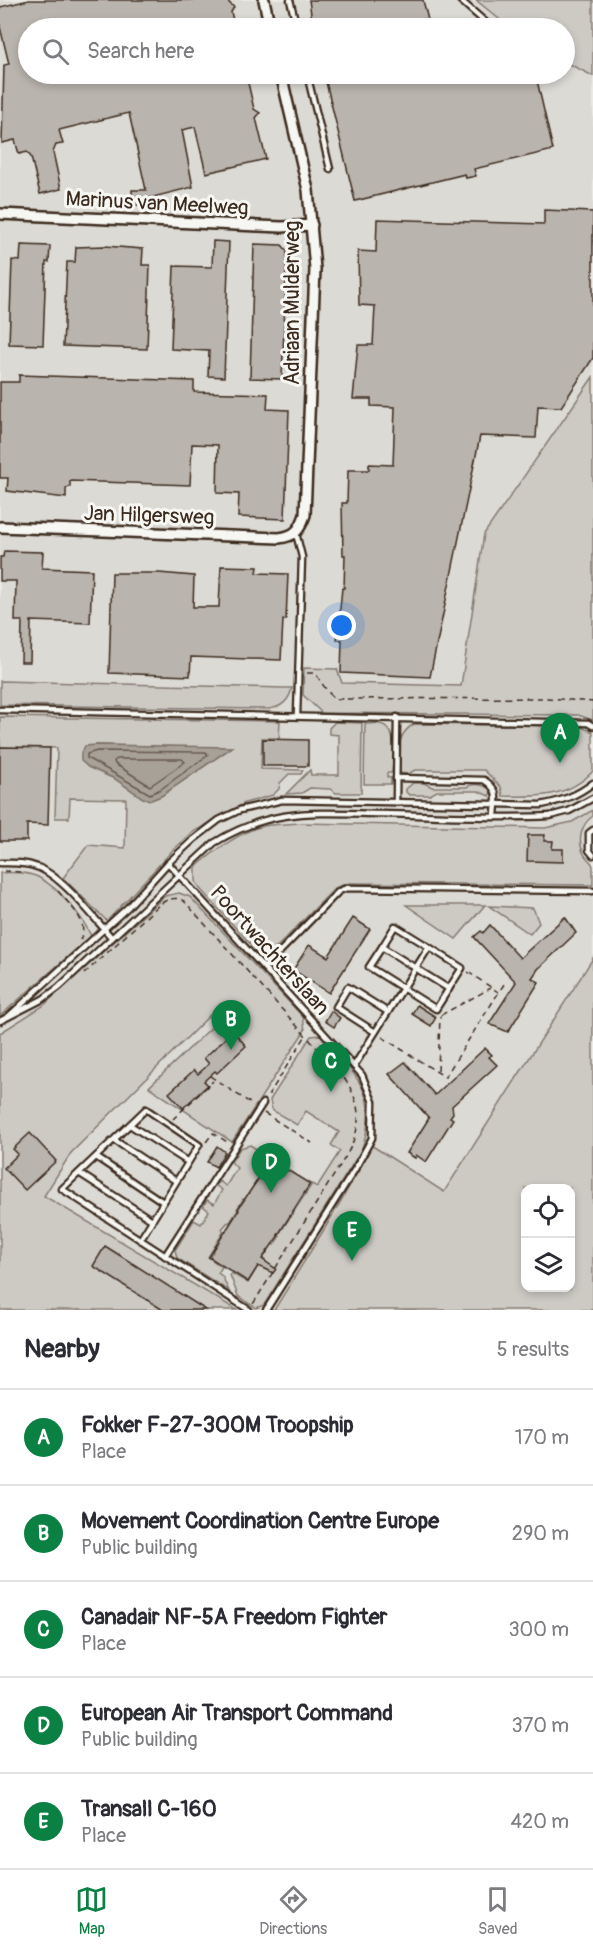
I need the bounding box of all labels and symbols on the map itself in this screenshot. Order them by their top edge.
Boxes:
street label: Marinus van Meelweg [65,185,249,222]
street label: Adriaan Mulderweg [279,221,306,385]
street label: Jan Hilgersweg [83,500,215,531]
your location [327,611,356,640]
pin: A [540,714,580,763]
street label: Poortwachterslaan [204,880,335,1021]
pin: B [212,1000,250,1050]
pin: C [312,1042,350,1092]
pin: D [252,1144,290,1193]
pin: E [332,1212,372,1261]

